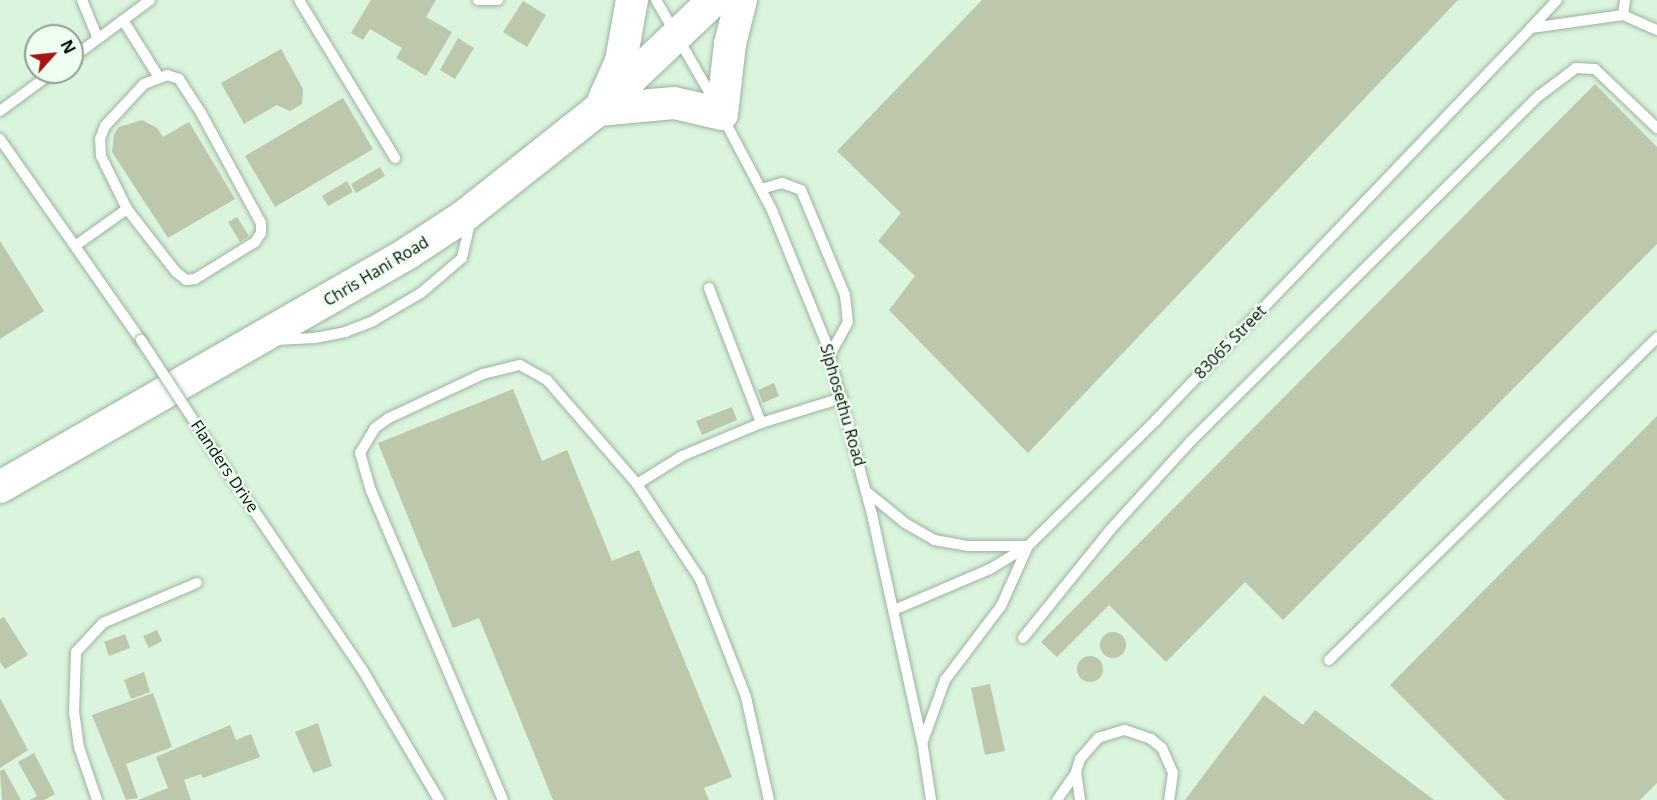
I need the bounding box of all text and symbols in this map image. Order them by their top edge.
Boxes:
north arrow [24,24,84,84]
text: N [55,36,81,58]
street label: Chris Hani Road [320,232,432,310]
street label: 83065 Street [1190,301,1270,383]
street label: Siphosethu Road [816,342,870,468]
street label: Flanders Drive [187,416,263,516]

